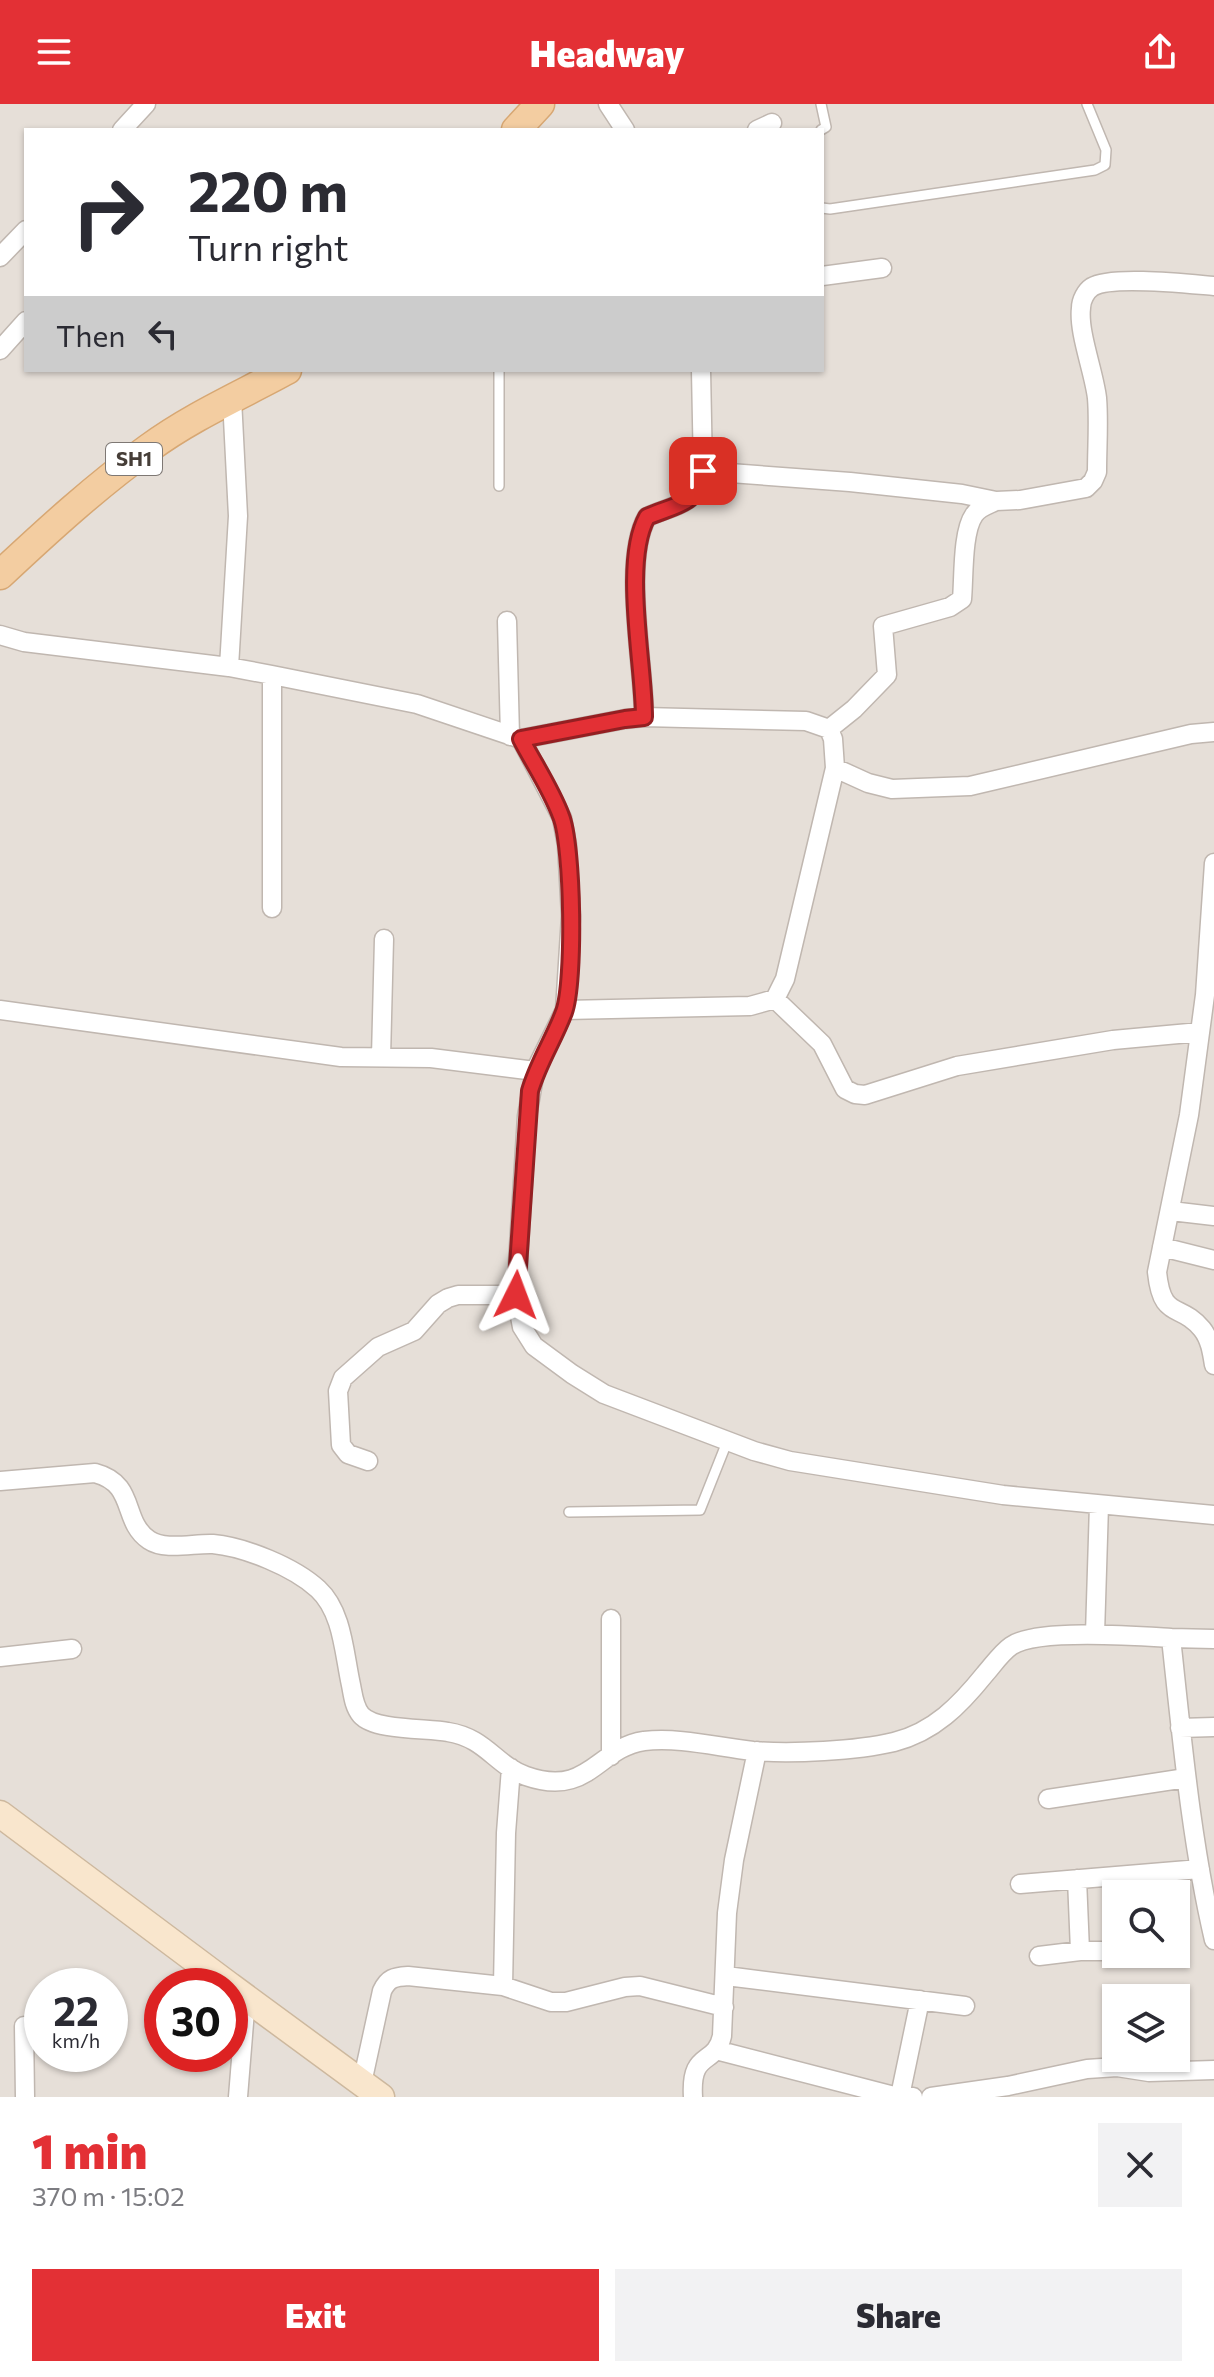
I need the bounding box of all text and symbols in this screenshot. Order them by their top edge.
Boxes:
icon: menu [32,30,76,74]
text: Headway [529,30,685,74]
icon: share [1138,30,1182,74]
text: 220 m [188,155,348,224]
icon: right [56,160,160,264]
text: Turn right [188,224,349,268]
icon: left [141,312,185,356]
text: Then [56,316,125,353]
pin [669,437,737,505]
road number: SH1 [106,443,162,475]
icon: arrive [681,449,725,493]
position arrow [474,1253,558,1337]
map controls [1102,1880,1190,2072]
button: search [1102,1880,1190,1968]
speed limit sign: 30 [144,1968,248,2072]
button: layers [1102,1984,1190,2072]
text: 22 [53,1985,99,2034]
text: km/h [52,2028,100,2052]
text: 1 min [32,2120,147,2179]
button: close [1098,2123,1182,2207]
text: 370 m · 15:02 [32,2180,185,2211]
button: Exit [32,2269,599,2361]
button: Share [615,2269,1182,2361]

